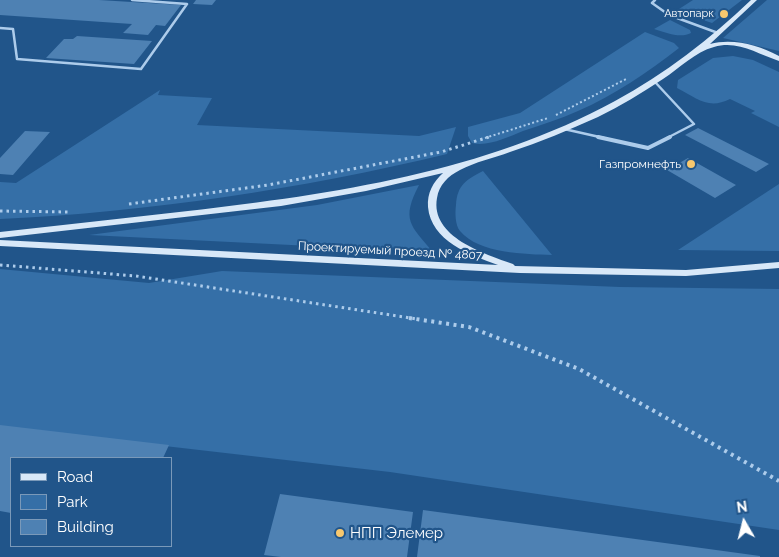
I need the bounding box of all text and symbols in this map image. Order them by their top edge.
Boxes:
place label: Автопарк [664,7,714,21]
marker: Автопарк [718,8,730,20]
place label: Газпромнефть [599,157,681,171]
marker: Газпромнефть [685,158,697,170]
street label: Проектируемый проезд № 4807 [298,239,482,263]
legend [10,457,172,547]
text: Road [57,468,93,486]
text: Park [57,493,88,511]
north arrow [719,497,769,547]
text: N [736,498,748,516]
text: Building [57,518,114,536]
place label: НПП Элемер [350,524,443,542]
marker: НПП Элемер [334,527,346,539]

